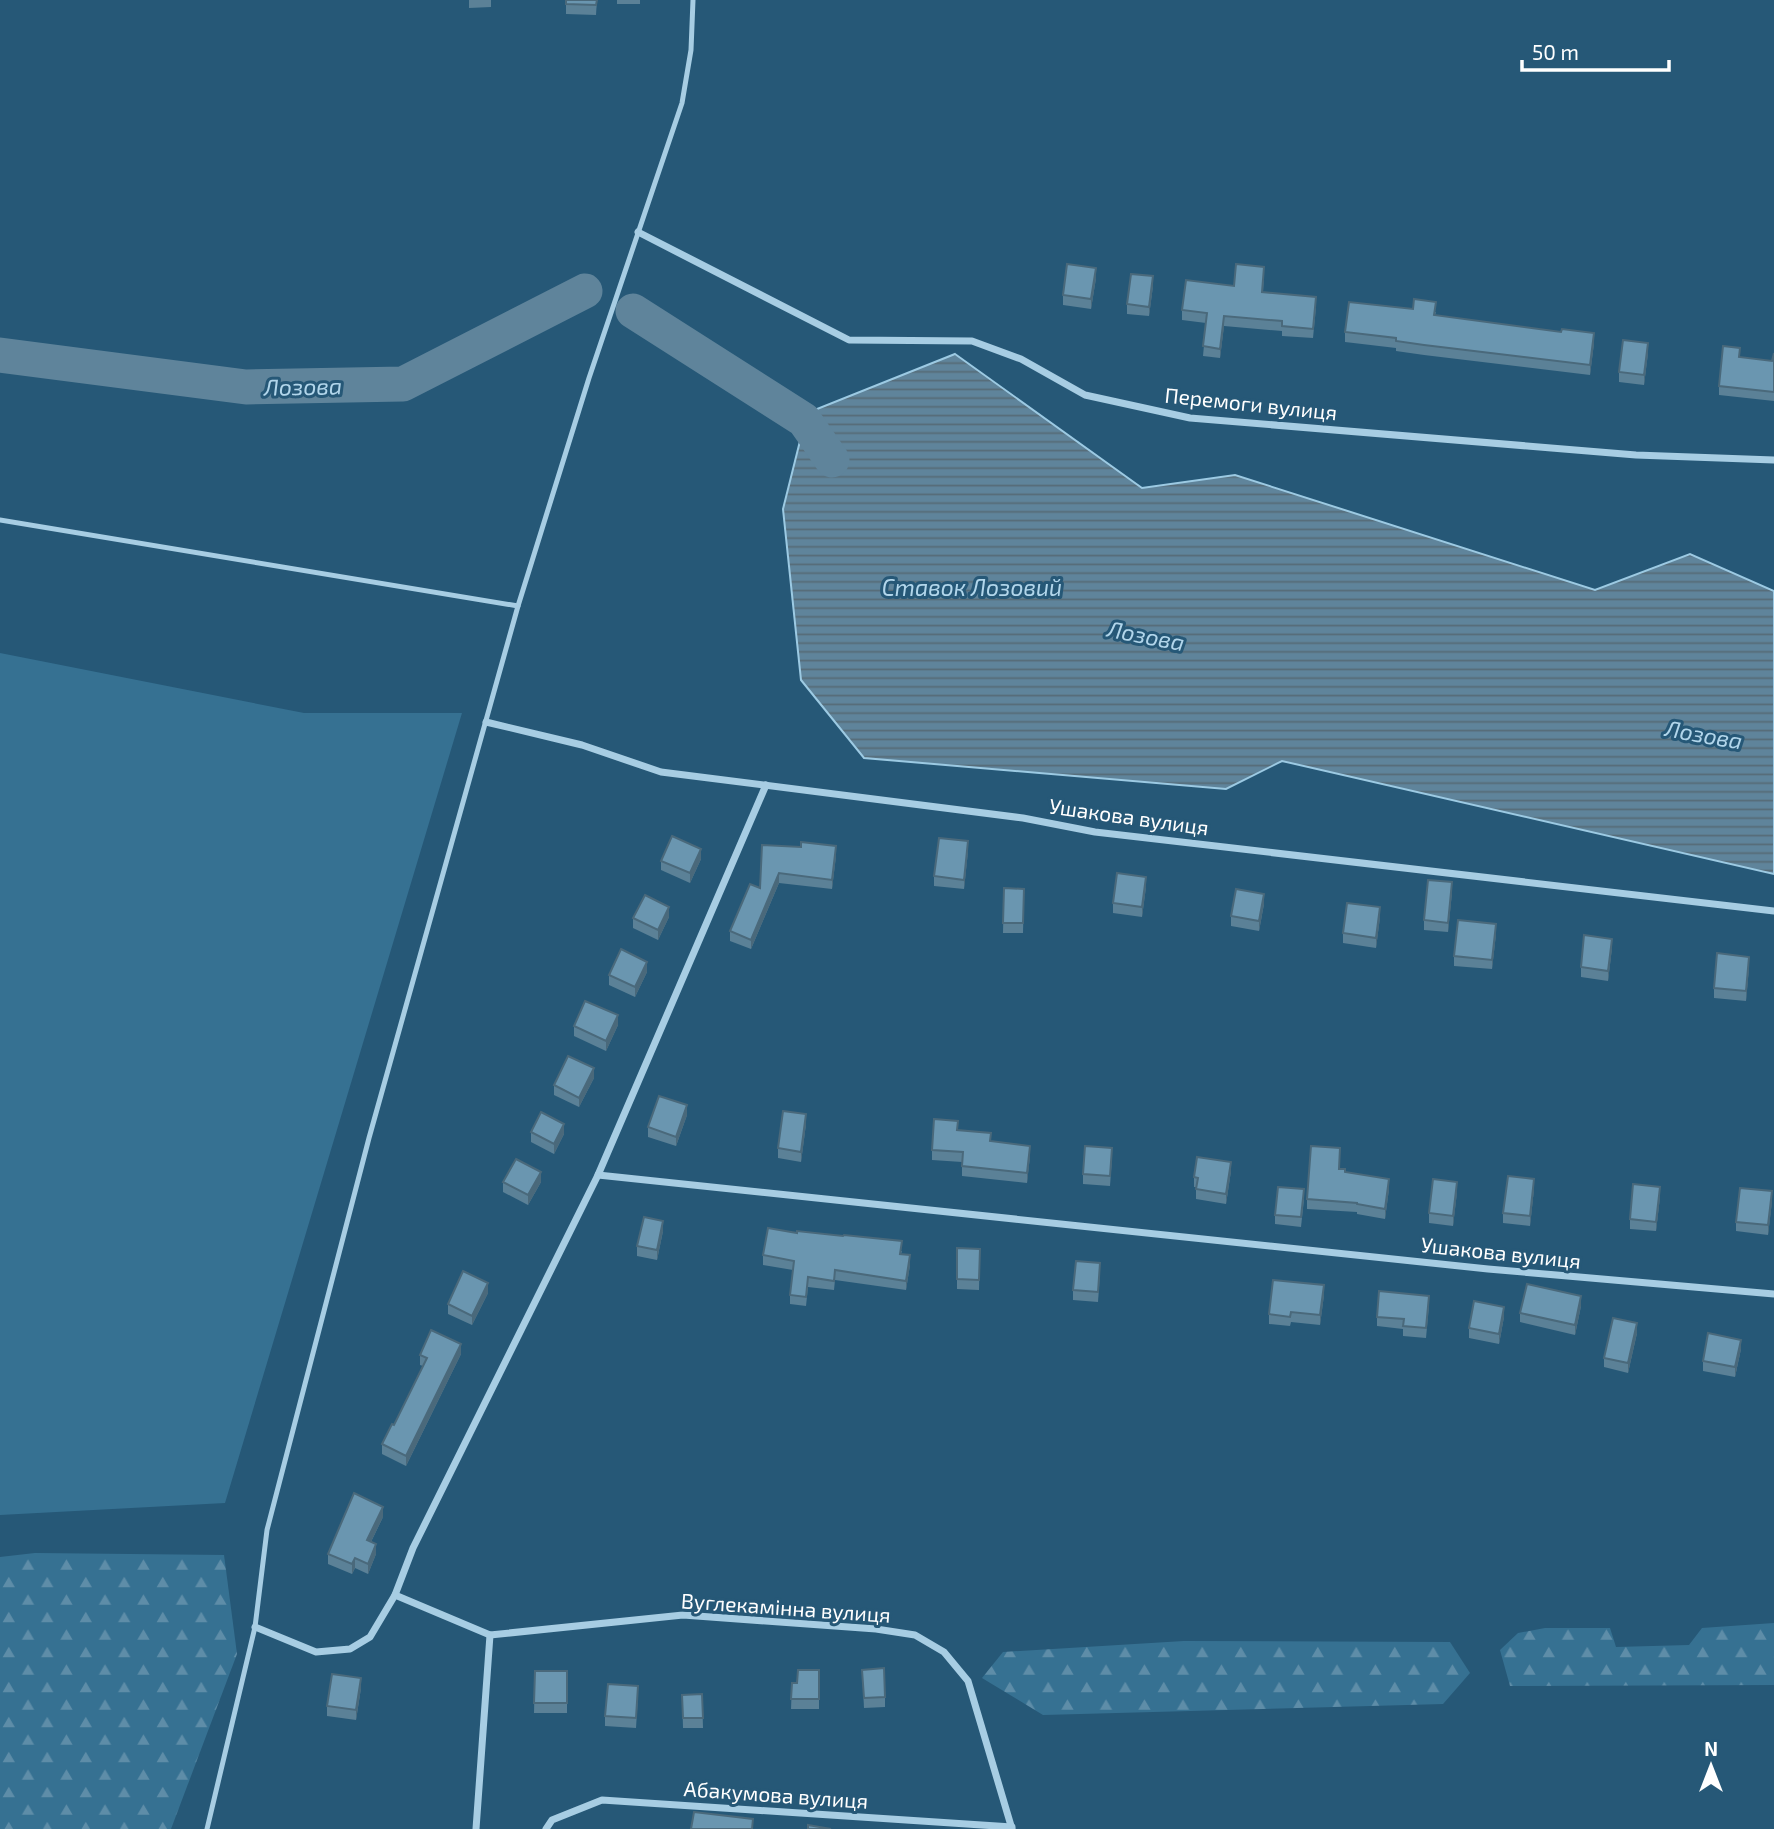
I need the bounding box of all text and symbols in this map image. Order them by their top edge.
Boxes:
scale bar [1522,28,1669,72]
text: 50 m [1532,39,1579,64]
water label: Лозова [263,371,342,401]
street label: Перемоги вулиця [1163,382,1338,425]
water label: Ставок Лозовий [882,573,1062,601]
water label: Лозова [1104,614,1187,656]
water label: Лозова [1662,713,1745,755]
street label: Ушакова вулиця [1048,792,1210,841]
street label: Ушакова вулиця [1420,1231,1582,1274]
street label: Вуглекамінна вулиця [680,1587,892,1628]
north arrow [1676,1731,1746,1801]
text: N [1704,1737,1718,1760]
street label: Абакумова вулиця [683,1775,869,1814]

